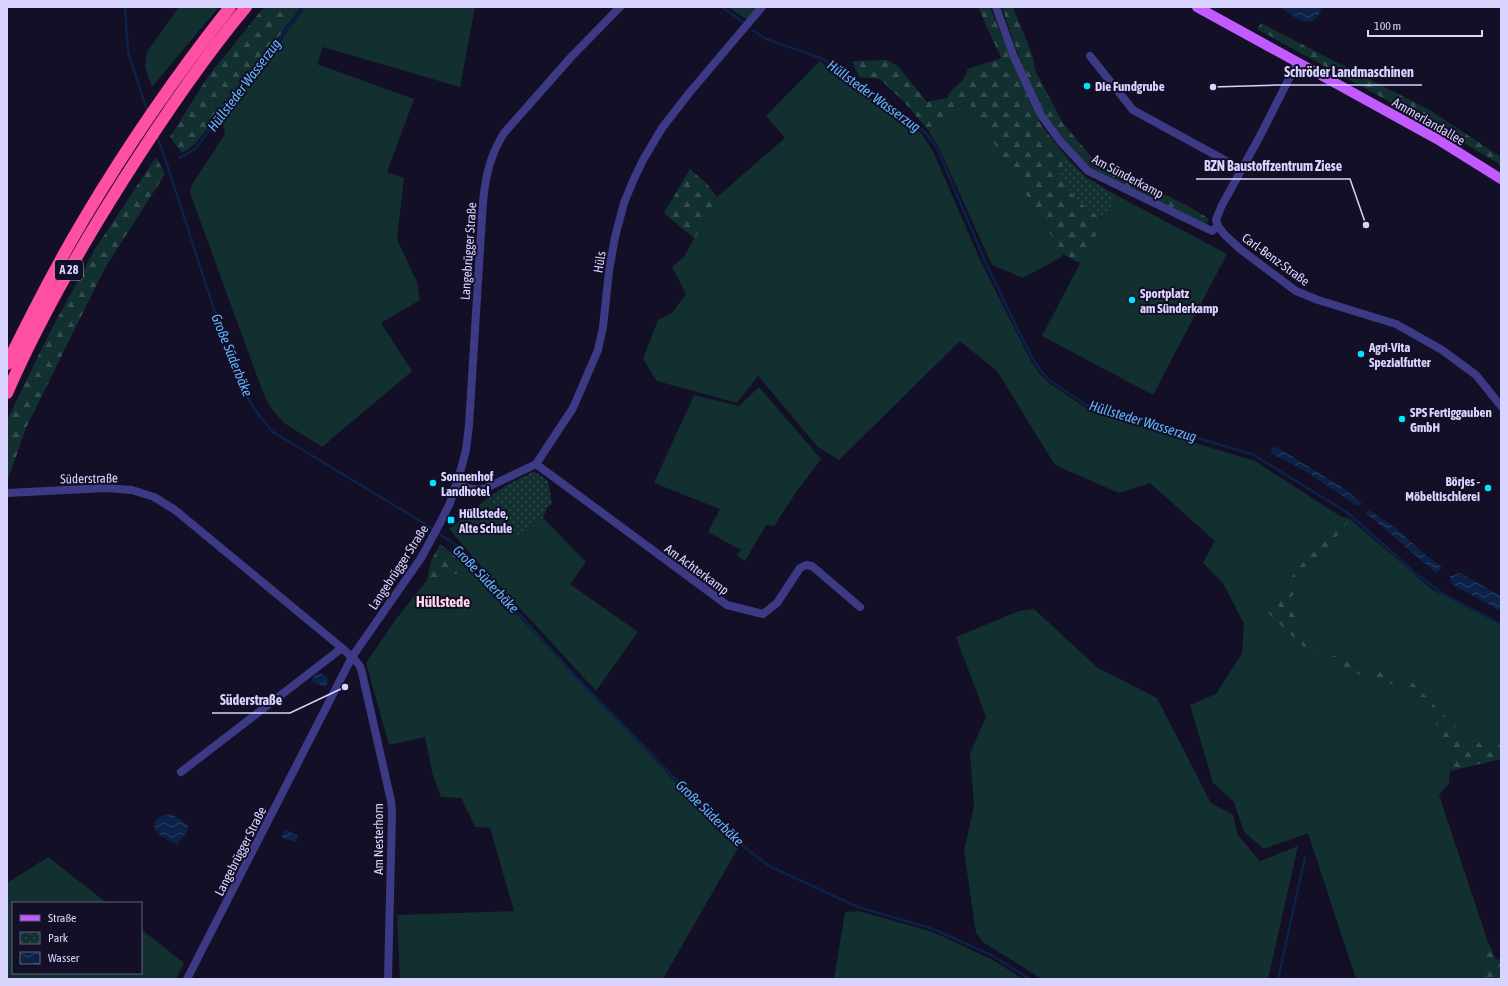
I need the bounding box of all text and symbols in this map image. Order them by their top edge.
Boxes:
scale bar [1368,12,1482,38]
text: 100 m [1374,19,1401,33]
water label: Hüllsteder Wasserzug [204,36,284,134]
water label: Hüllsteder Wasserzug [824,57,924,135]
callout: Schröder Landmaschinen [1276,59,1422,85]
text: Schröder Landmaschinen [1284,64,1414,80]
place label: Die Fundgrube [1095,79,1165,94]
marker: Die Fundgrube [1082,81,1092,91]
street label: Ammerlandallee [1390,95,1468,148]
street label: Am Sünderkamp [1089,151,1166,202]
callout: BZN Baustoffzentrum Ziese [1196,153,1350,179]
text: BZN Baustoffzentrum Ziese [1204,158,1342,174]
street label: Langebrügger Straße [458,202,479,300]
street label: Carl-Benz-Straße [1239,230,1312,289]
street label: Hüls [590,250,609,274]
road number: A 28 [55,260,83,280]
place label: Sportplatz am Sünderkamp [1140,286,1218,316]
marker: Sportplatz am Sünderkamp [1127,295,1137,305]
water label: Große Süderbäke [208,311,256,399]
place label: Agri-Vita Spezialfutter [1368,340,1432,370]
marker: Agri-Vita Spezialfutter [1356,349,1366,359]
water label: Hüllsteder Wasserzug [1087,397,1199,445]
place label: SPS Fertiggauben GmbH [1410,405,1492,435]
marker: SPS Fertiggauben GmbH [1397,414,1407,424]
place label: Sonnenhof Landhotel [441,469,494,499]
street label: Süderstraße [60,470,118,487]
place label: Börjes - Möbeltischlerei [1405,474,1481,504]
marker: Sonnenhof Landhotel [428,478,438,488]
marker: Börjes - Möbeltischlerei [1483,483,1493,493]
place label: Hüllstede, Alte Schule [458,506,512,536]
marker: Hüllstede, Alte Schule [446,515,456,525]
street label: Langebrügger Straße [365,522,431,612]
street label: Am Achterkamp [662,541,732,598]
water label: Große Süderbäke [450,542,522,616]
district label: Hüllstede [416,593,470,610]
callout: Süderstraße [212,687,290,713]
text: Süderstraße [220,692,282,708]
water label: Große Süderbäke [673,777,747,849]
street label: Am Nesterhorn [371,803,386,875]
street label: Langebrügger Straße [212,804,269,898]
legend [12,902,142,974]
text: Straße [48,911,76,925]
text: Park [48,931,69,945]
text: Wasser [48,951,80,965]

